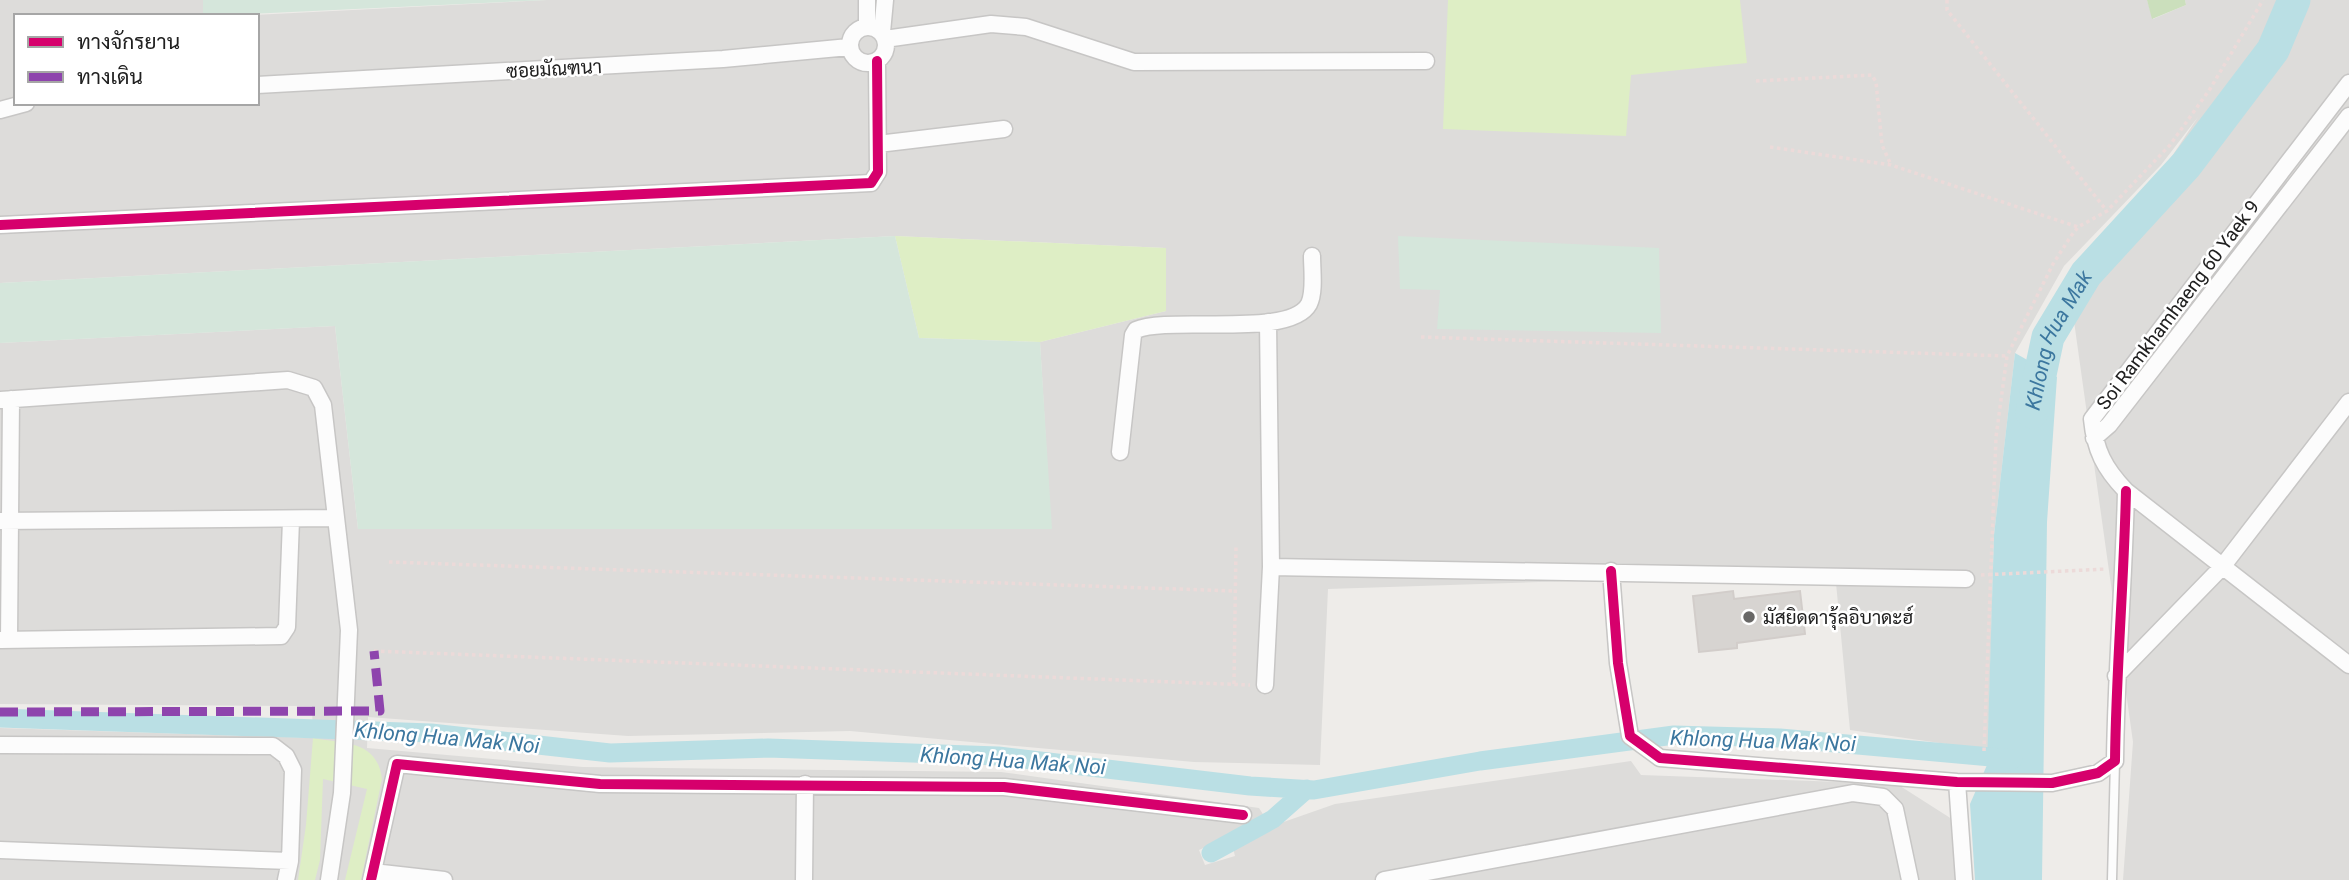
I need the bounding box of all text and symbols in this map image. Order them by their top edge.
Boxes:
legend [14,14,259,105]
text: ทางจักรยาน [77,30,180,54]
street label: ซอยมัณฑนา [505,55,603,83]
text: ทางเดิน [77,65,143,89]
street label: Soi Ramkhamhaeng 60 Yaek 9 [2092,196,2264,414]
water label: Khlong Hua Mak [2021,266,2097,412]
place label: มัสยิดดารุ้ลอิบาดะฮ์ [1763,605,1913,630]
marker: มัสยิดดารุ้ลอิบาดะฮ์ [1741,609,1757,625]
water label: Khlong Hua Mak Noi [353,718,541,758]
water label: Khlong Hua Mak Noi [1670,726,1856,756]
water label: Khlong Hua Mak Noi [919,743,1107,779]

